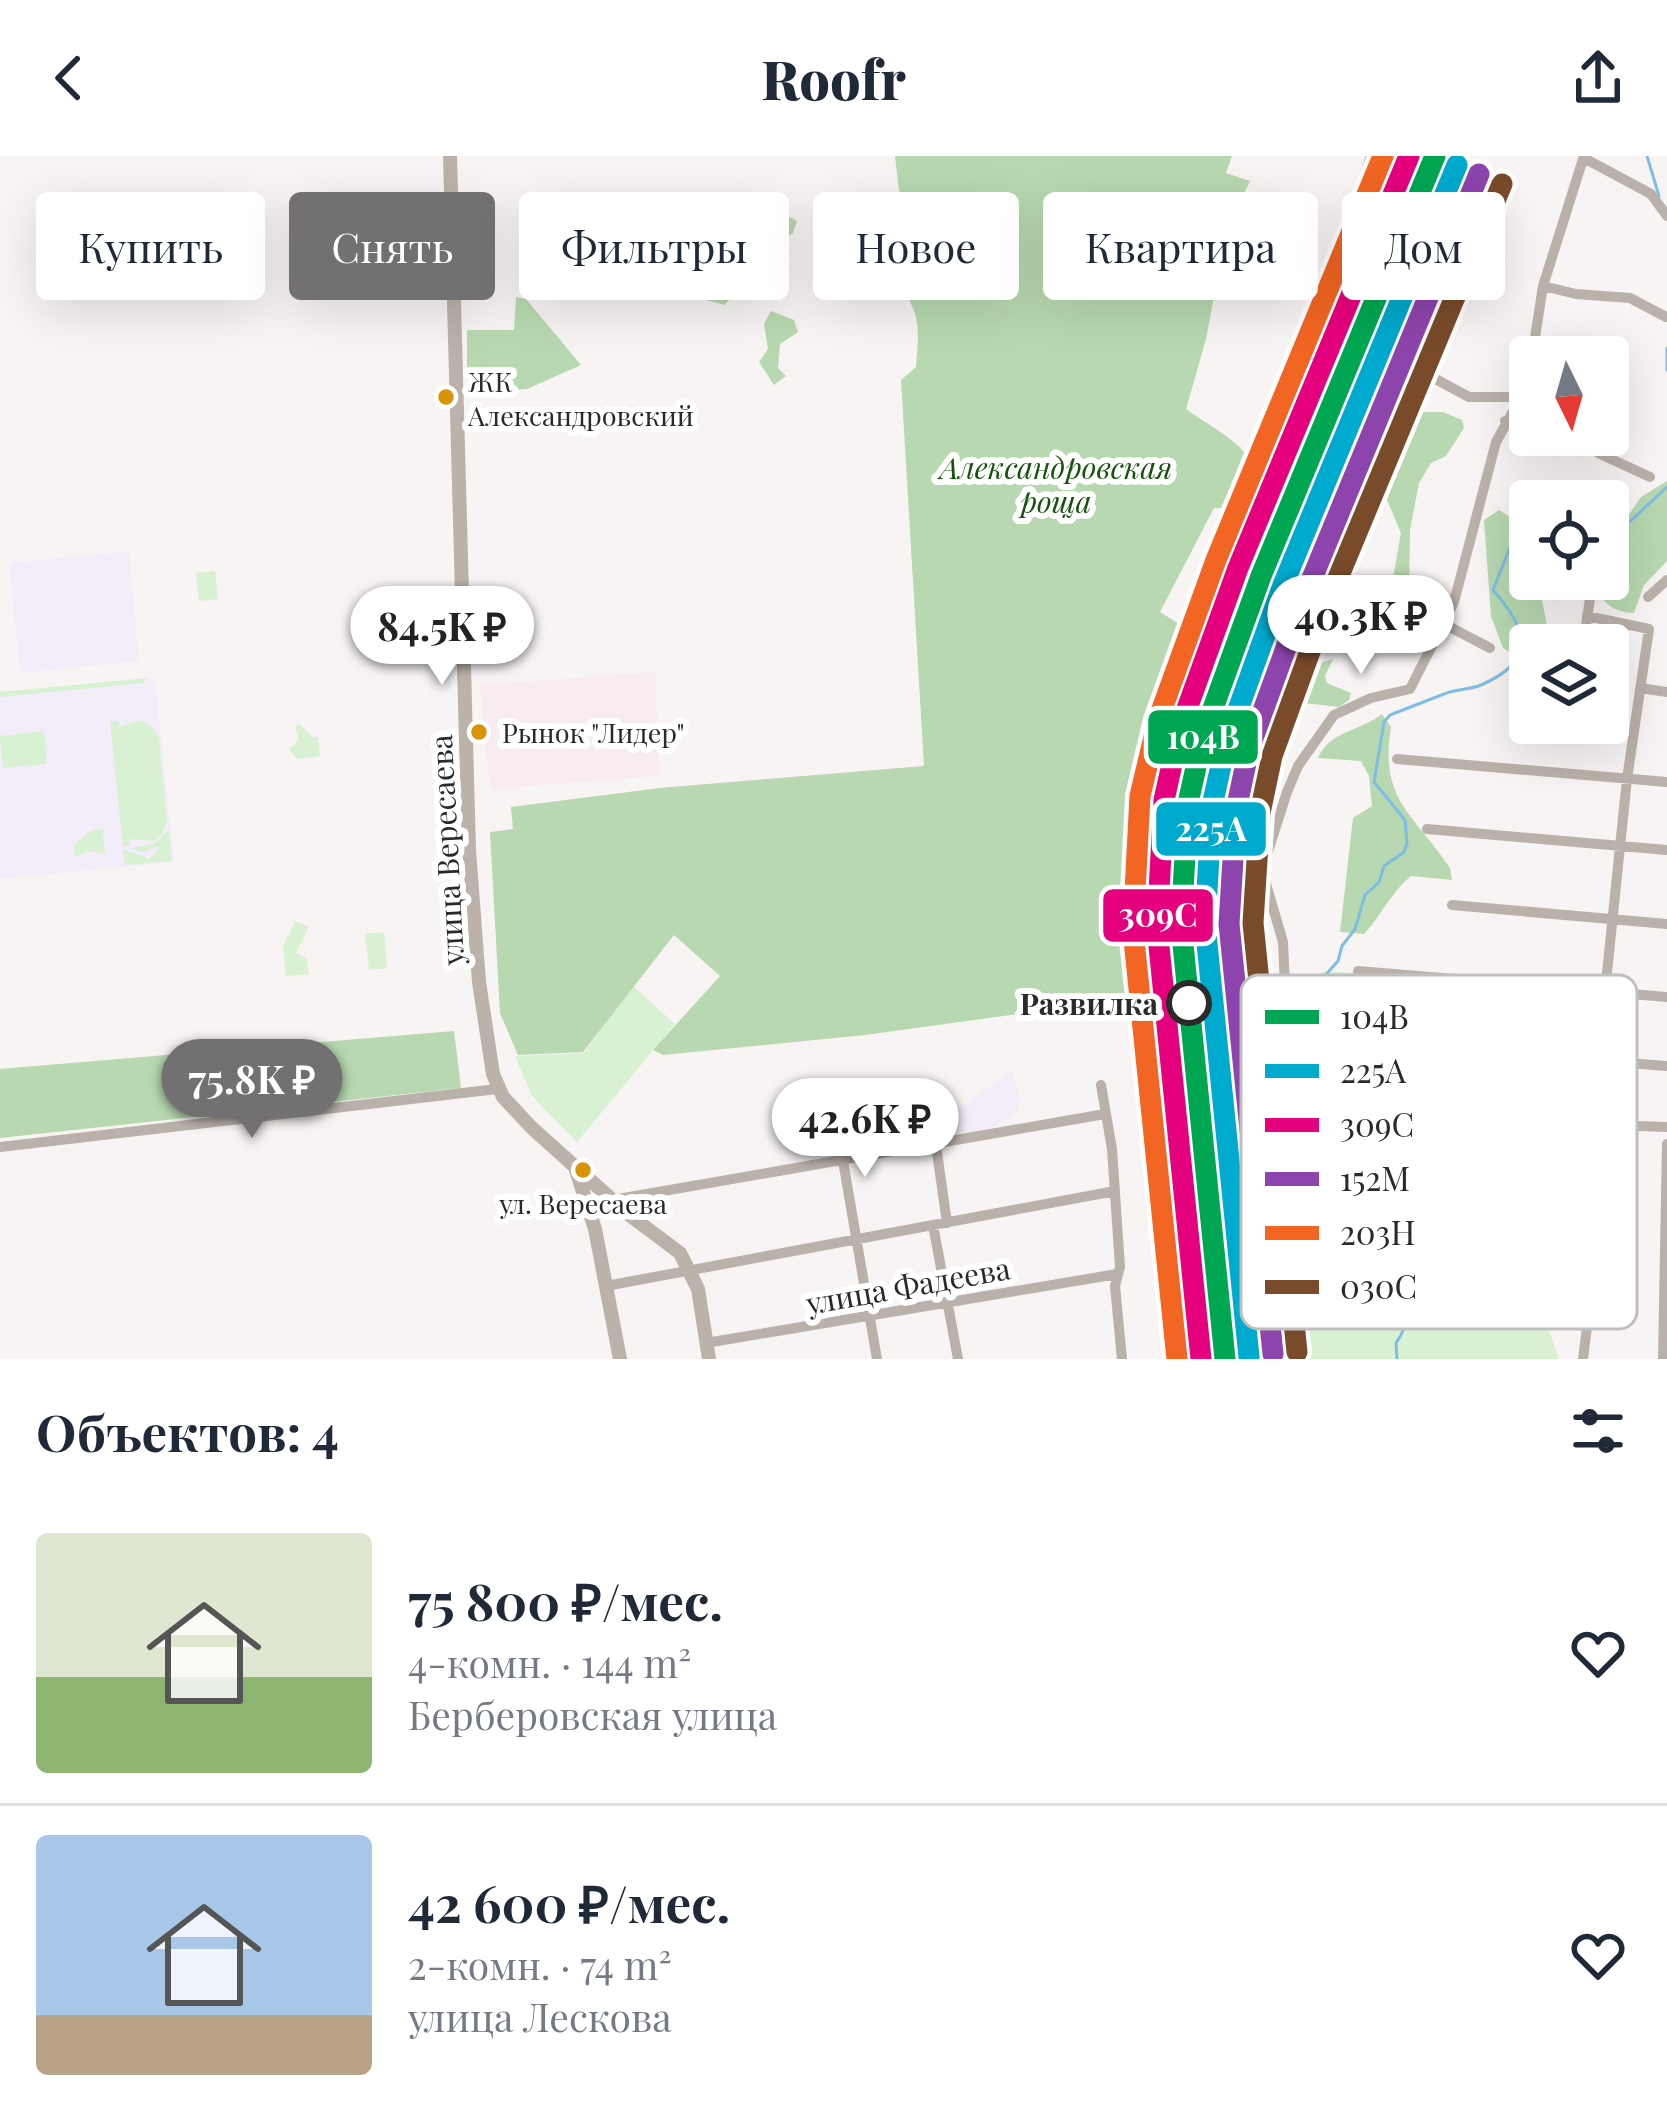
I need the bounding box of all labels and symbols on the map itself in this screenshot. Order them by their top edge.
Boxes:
north arrow [1509,336,1629,456]
place label: ЖК Александровский [467,363,694,433]
marker: ЖК Александровский [435,386,457,408]
park label: Александровская роща [937,447,1172,521]
pin: 40.3K ₽ [1250,575,1472,677]
pin: 84.5K ₽ [331,586,553,688]
line badge: 104В [1146,708,1260,766]
text: 104В [1166,713,1240,757]
place label: Рынок "Лидер" [502,714,685,750]
marker: Рынок "Лидер" [468,721,490,743]
street label: улица Вересаева [420,734,472,967]
line badge: 225А [1154,800,1268,858]
text: 225А [1175,805,1248,849]
line badge: 309С [1101,887,1215,944]
text: 309С [1119,891,1197,935]
legend [1241,975,1637,1329]
marker: Развилка [1168,982,1210,1024]
place label: Развилка [1020,983,1158,1023]
text: 104В [1340,993,1409,1037]
pin: 75.8K ₽ [141,1039,363,1141]
text: 225А [1340,1047,1406,1091]
pin: 42.6K ₽ [754,1078,976,1180]
text: 309С [1340,1101,1414,1145]
text: 152М [1340,1155,1410,1199]
marker: ул. Вересаева [572,1159,594,1181]
place label: ул. Вересаева [498,1185,667,1221]
text: 203Н [1340,1209,1415,1253]
street label: улица Фадеева [802,1247,1013,1323]
text: 030C [1340,1263,1417,1307]

